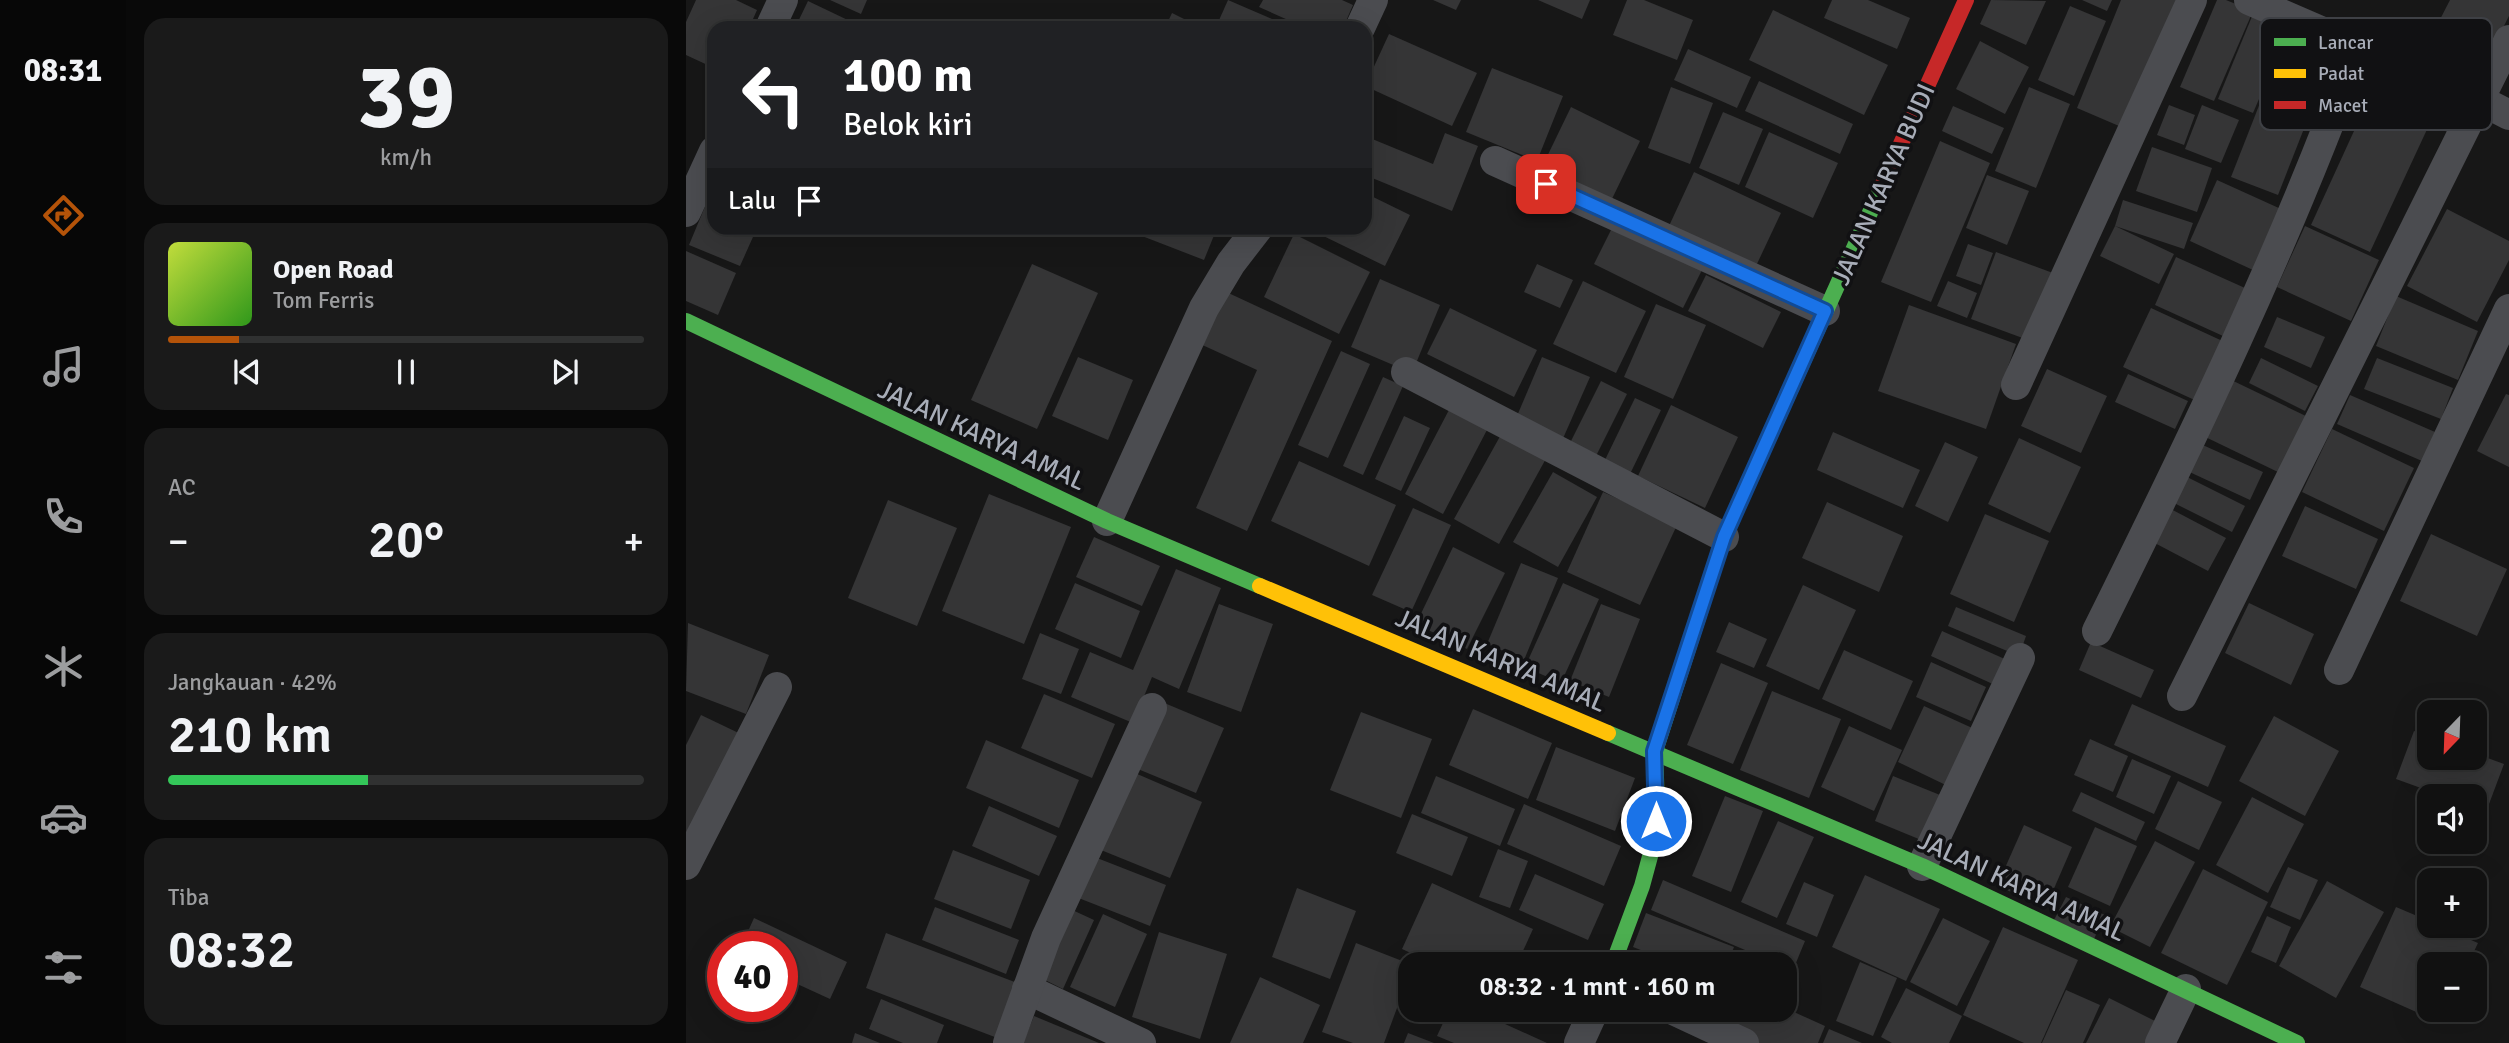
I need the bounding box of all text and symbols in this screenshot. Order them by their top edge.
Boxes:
legend [2260,18,2492,130]
text: Lancar [2318,31,2373,55]
text: 39 [357,41,455,154]
text: 100 m [843,45,973,105]
icon: left [728,49,819,140]
text: 08:31 [24,51,102,90]
text: Padat [2318,62,2364,86]
street label: JALAN KARYA BUDI [1825,79,1943,290]
text: Macet [2318,94,2368,118]
text: Belok kiri [843,105,973,144]
text: km/h [380,143,432,172]
pin [1516,154,1576,214]
icon: arrive [1527,165,1565,203]
icon: arrive [790,182,828,220]
text: Lalu [728,185,776,217]
icon: directions [39,191,88,240]
text: Open Road [273,254,394,286]
text: Tom Ferris [273,286,374,315]
icon: music [39,342,88,391]
icon: previous [228,353,266,391]
icon: pause [387,353,425,391]
icon: next [546,353,584,391]
street label: JALAN KARYA AMAL [873,374,1091,498]
text: AC [168,473,196,502]
icon: phone [39,492,88,541]
text: 20° [368,508,444,572]
text: − [168,518,189,565]
text: + [623,518,644,565]
street label: JALAN KARYA AMAL [1391,602,1611,720]
icon: climate [39,642,88,691]
text: Jangkauan · 42% [168,668,337,697]
north arrow [2417,700,2487,770]
map controls [2417,700,2487,1022]
text: 210 km [168,703,332,767]
position arrow [1619,784,1693,858]
button: sound [2417,784,2487,854]
icon: car [39,793,88,842]
street label: JALAN KARYA AMAL [1913,825,2131,949]
button: + [2417,868,2487,938]
text: Tiba [168,883,209,912]
text: 08:32 [168,918,295,982]
speed limit sign: 40 [707,931,798,1022]
icon: filters [39,943,88,992]
button: − [2417,952,2487,1022]
text: 08:32 · 1 mnt · 160 m [1480,971,1715,1003]

